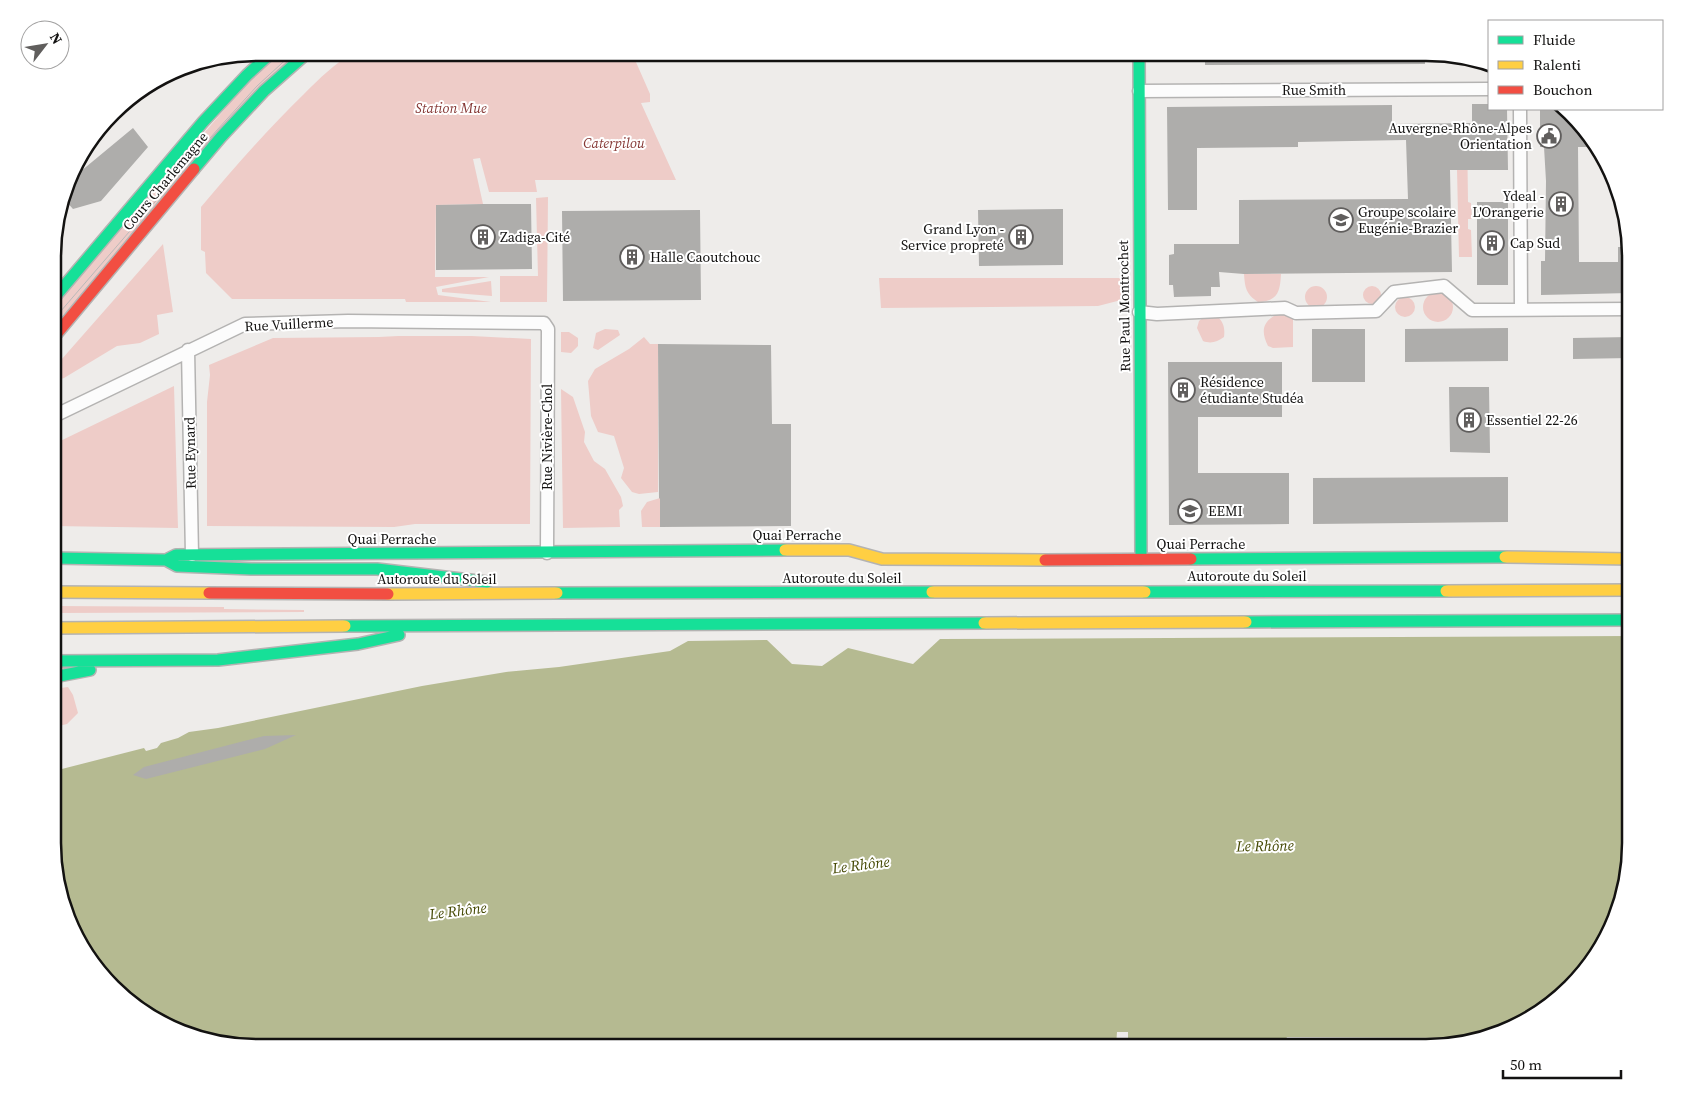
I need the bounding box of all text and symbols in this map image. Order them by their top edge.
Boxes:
north arrow [20,20,70,70]
legend [1488,20,1663,110]
text: N [45,29,67,48]
text: Fluide [1533,29,1576,50]
text: Ralenti [1533,54,1581,75]
text: Bouchon [1533,79,1593,100]
street label: Rue Smith [1282,80,1346,100]
park label: Station Mue [415,98,487,118]
place label: Auvergne-Rhône-Alpes Orientation [1389,118,1533,154]
public building icon: Auvergne-Rhône-Alpes Orientation [1536,123,1562,149]
street label: Cours Charlemagne [118,127,212,235]
park label: Caterpilou [583,133,645,153]
place label: Ydeal - L'Orangerie [1472,186,1544,222]
building icon: Ydeal - L'Orangerie [1548,191,1574,217]
place label: Groupe scolaire Eugénie-Brazier [1358,202,1458,238]
school or university icon: Groupe scolaire Eugénie-Brazier [1328,207,1354,233]
place label: Grand Lyon - Service propreté [901,219,1004,255]
building icon: Zadiga-Cité [470,224,496,250]
building icon: Grand Lyon - Service propreté [1008,224,1034,250]
place label: Zadiga-Cité [500,227,570,247]
building icon: Cap Sud [1479,230,1505,256]
place label: Cap Sud [1510,233,1560,253]
street label: Rue Paul Montrochet [1113,240,1135,372]
building icon: Halle Caoutchouc [619,244,645,270]
place label: Halle Caoutchouc [650,247,761,267]
street label: Rue Vuillerme [244,312,334,336]
place label: Résidence étudiante Studéa [1200,372,1305,408]
building icon: Résidence étudiante Studéa [1170,377,1196,403]
street label: Rue Nivière-Chol [537,384,557,490]
building icon: Essentiel 22-26 [1456,407,1482,433]
place label: Essentiel 22-26 [1486,410,1578,430]
street label: Rue Eynard [179,417,201,489]
school or university icon: EEMI [1177,498,1203,524]
place label: EEMI [1208,501,1243,521]
street label: Quai Perrache [753,525,841,545]
street label: Quai Perrache [348,529,436,549]
street label: Quai Perrache [1157,534,1245,554]
street label: Autoroute du Soleil [1187,566,1307,586]
street label: Autoroute du Soleil [782,568,902,588]
street label: Autoroute du Soleil [377,569,497,589]
water label: Le Rhône [1235,834,1294,857]
water label: Le Rhône [830,851,891,879]
water label: Le Rhône [427,897,488,925]
scale bar [1503,1048,1620,1080]
text: 50 m [1510,1054,1542,1075]

